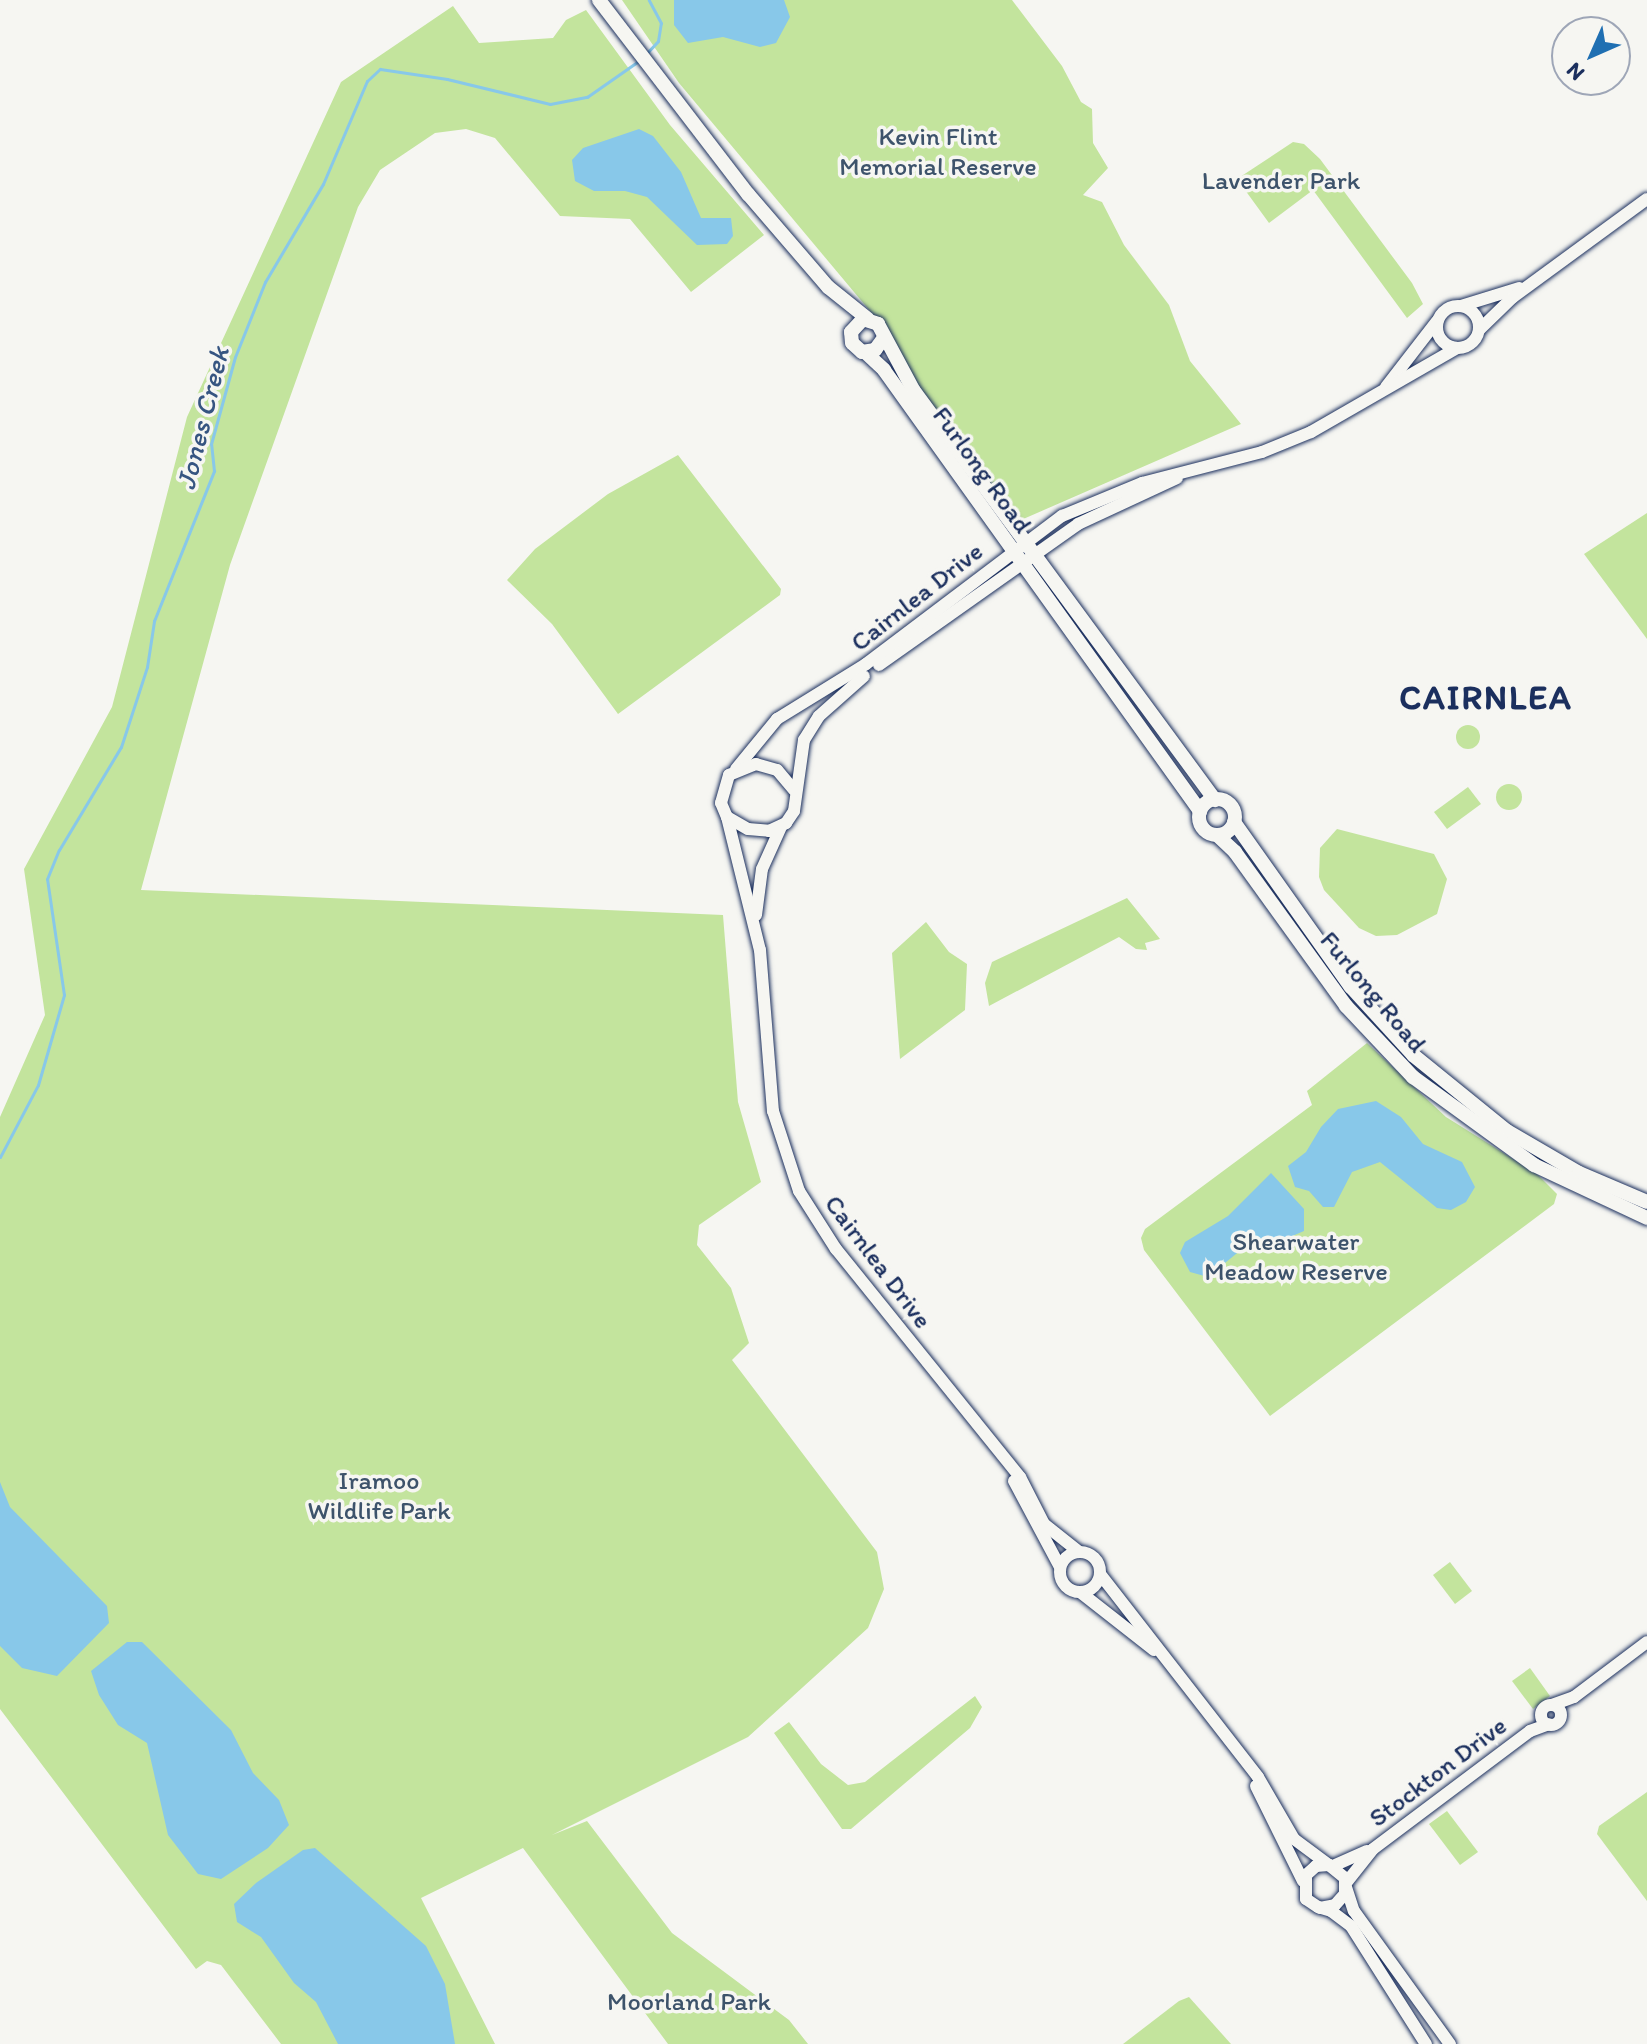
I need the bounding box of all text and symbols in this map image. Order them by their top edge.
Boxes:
north arrow [1551,16,1631,96]
text: N [1560,57,1590,87]
park label: Kevin Flint Memorial Reserve [839,121,1037,182]
park label: Lavender Park [1202,165,1360,197]
water label: Jones Creek [168,344,236,492]
street label: Furlong Road [926,401,1038,539]
street label: Cairnlea Drive [845,536,989,658]
district label: CAIRNLEA [1401,678,1571,718]
street label: Furlong Road [1313,925,1433,1059]
street label: Cairnlea Drive [818,1189,938,1335]
park label: Shearwater Meadow Reserve [1205,1226,1387,1288]
park label: Iramoo Wildlife Park [307,1465,451,1526]
street label: Stockton Drive [1363,1710,1513,1834]
park label: Moorland Park [607,1986,771,2018]

